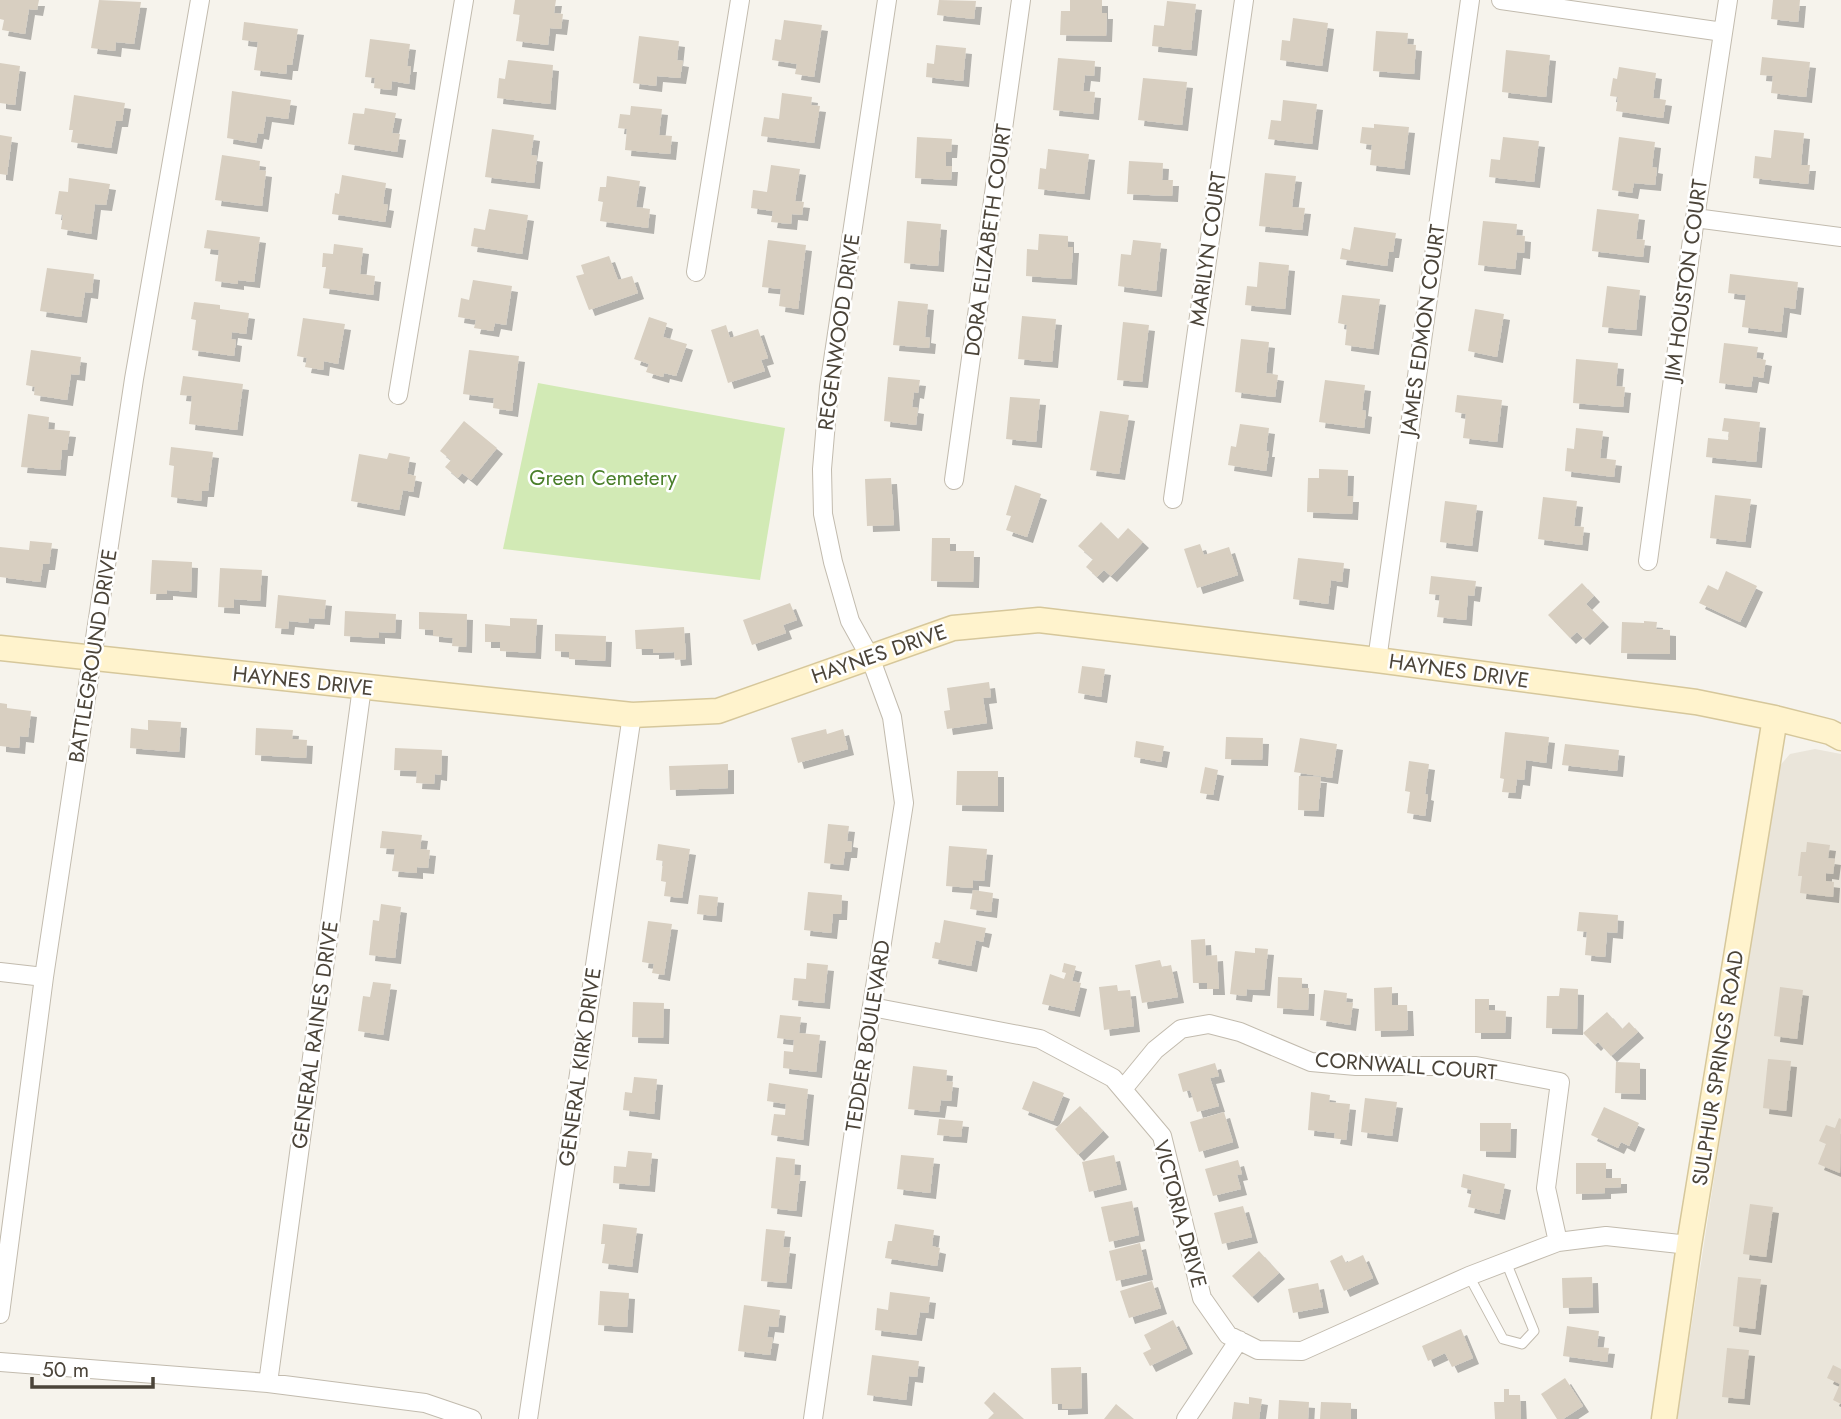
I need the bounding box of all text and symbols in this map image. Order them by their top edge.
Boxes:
street label: DORA ELIZABETH COURT [957,122,1019,358]
street label: MARILYN COURT [1182,170,1234,328]
street label: JIM HOUSTON COURT [1657,177,1715,386]
street label: JAMES EDMON COURT [1393,222,1453,440]
street label: REGENWOOD DRIVE [810,232,868,432]
park label: Green Cemetery [529,463,677,493]
street label: BATTLEGROUND DRIVE [61,547,125,765]
street label: HAYNES DRIVE [807,617,951,691]
street label: HAYNES DRIVE [1387,646,1531,696]
street label: HAYNES DRIVE [231,659,375,703]
street label: GENERAL RAINES DRIVE [284,919,346,1151]
street label: TEDDER BOULEVARD [838,938,898,1134]
street label: SULPHUR SPRINGS ROAD [1685,948,1751,1188]
street label: GENERAL KIRK DRIVE [551,966,609,1168]
street label: CORNWALL COURT [1314,1045,1498,1087]
street label: VICTORIA DRIVE [1146,1137,1214,1291]
scale bar [32,1346,152,1390]
text: 50 m [42,1355,89,1385]

